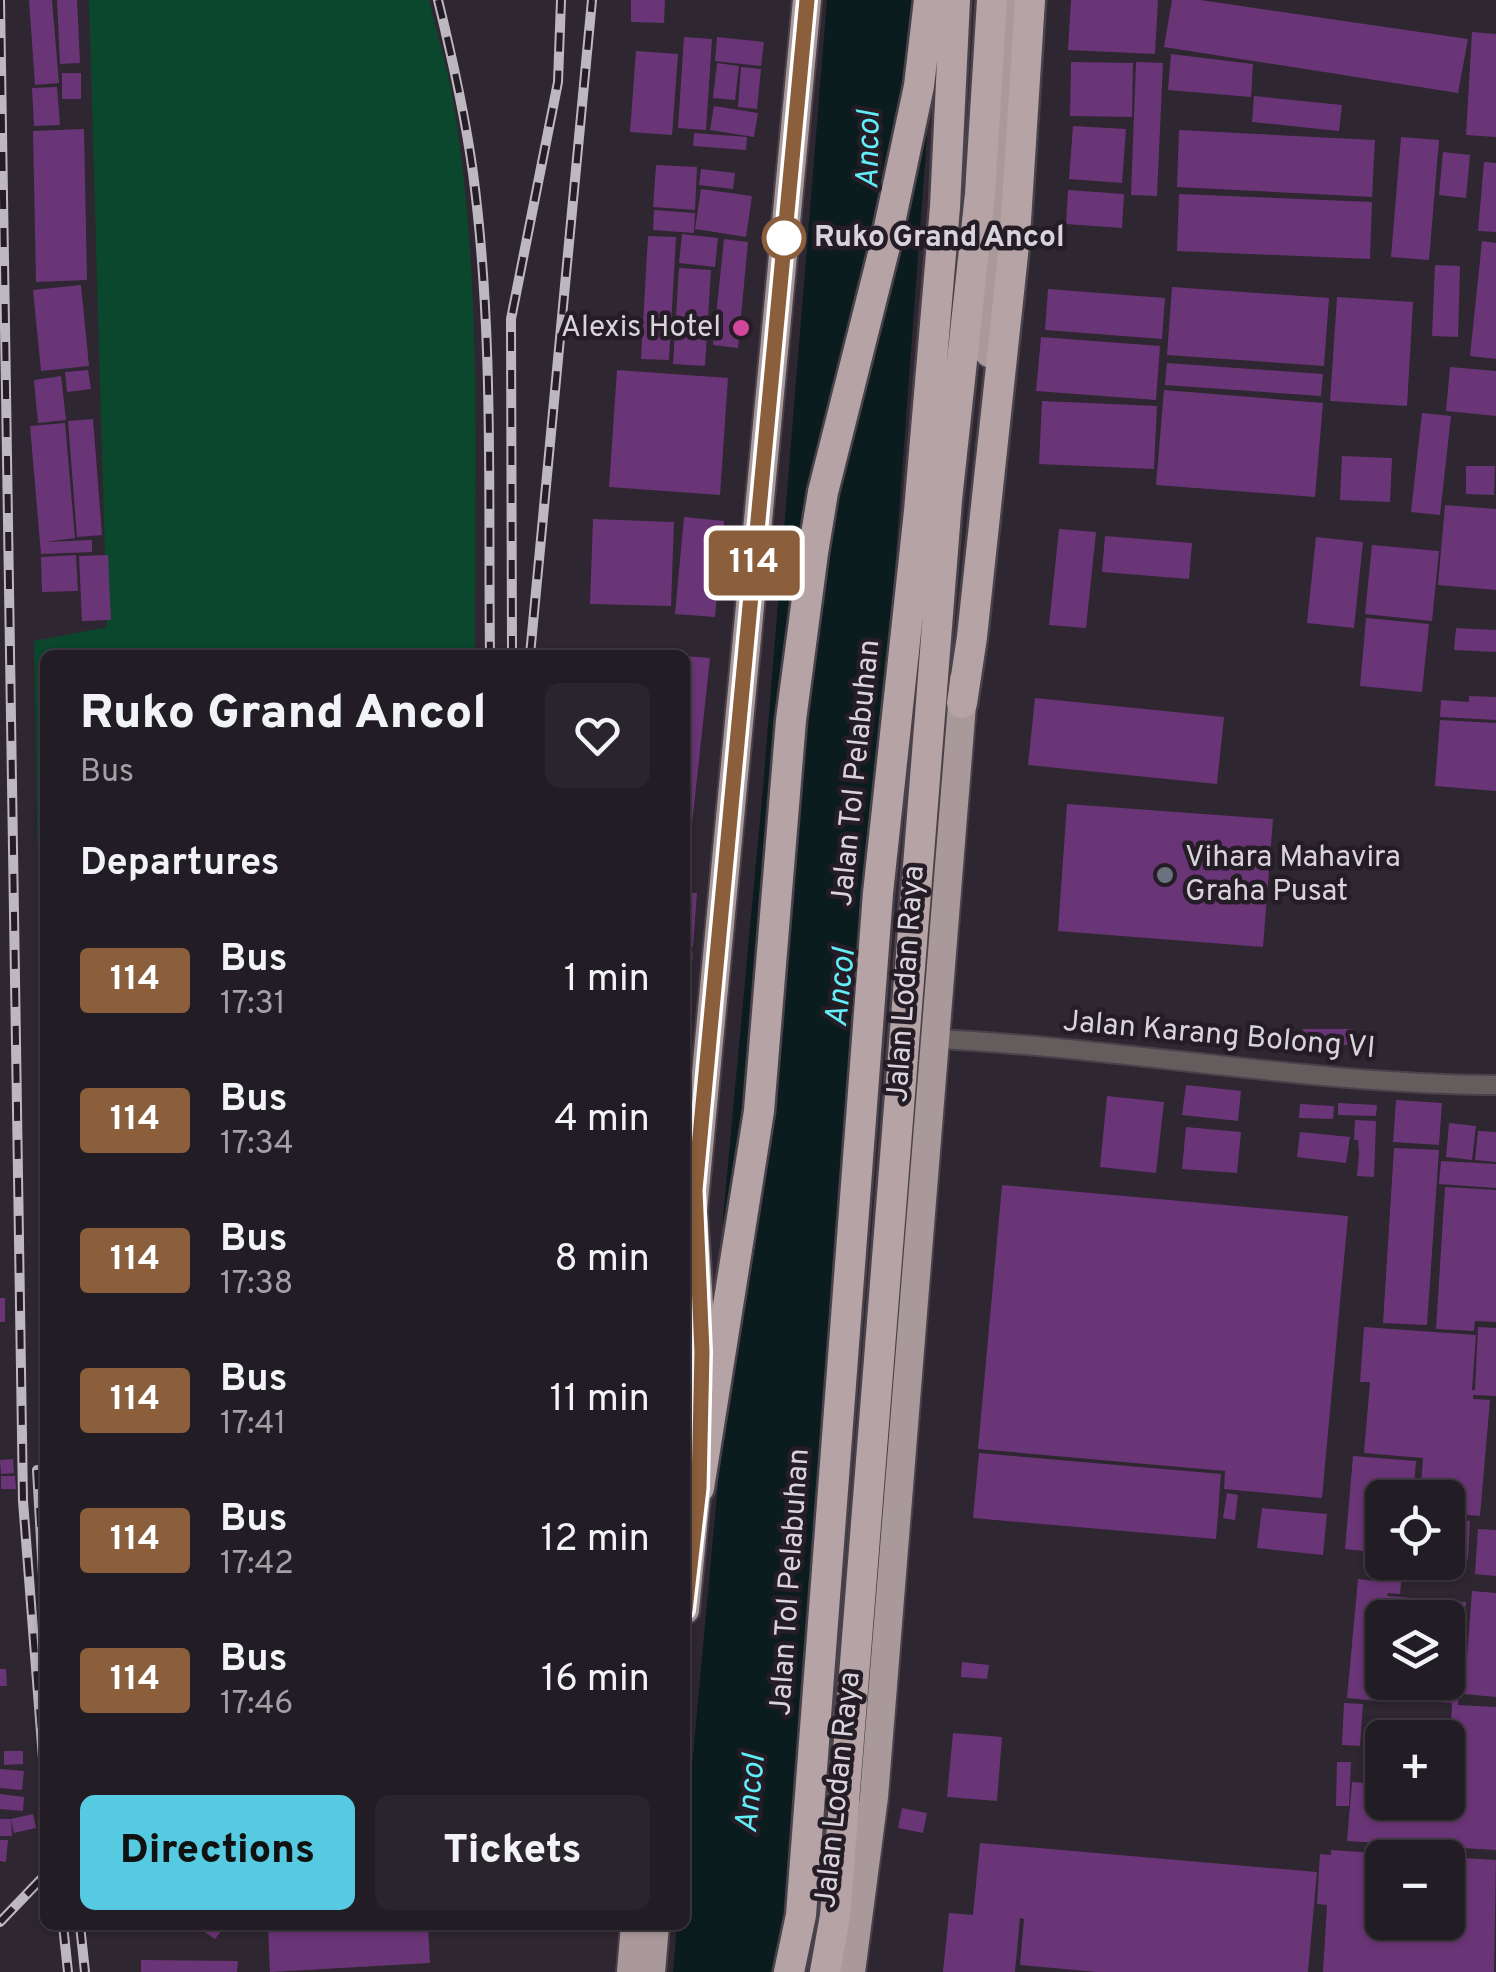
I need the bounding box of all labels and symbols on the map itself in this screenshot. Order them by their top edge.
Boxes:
water label: Ancol [849,108,891,190]
marker: Ruko Grand Ancol [763,217,805,259]
place label: Ruko Grand Ancol [814,220,1065,257]
place label: Alexis Hotel [561,310,721,347]
marker: Alexis Hotel [730,317,752,339]
line badge: 114 [696,530,812,596]
street label: Jalan Tol Pelabuhan [825,638,889,908]
place label: Vihara Mahavira Graha Pusat [1185,840,1401,911]
street label: Jalan Lodan Raya [880,864,934,1104]
marker: Vihara Mahavira Graha Pusat [1154,864,1176,886]
water label: Ancol [818,945,866,1029]
street label: Jalan Karang Bolong VI [1061,1004,1377,1068]
street label: Jalan Tol Pelabuhan [763,1447,819,1717]
street label: Jalan Lodan Raya [808,1670,870,1910]
water label: Ancol [728,1751,776,1835]

